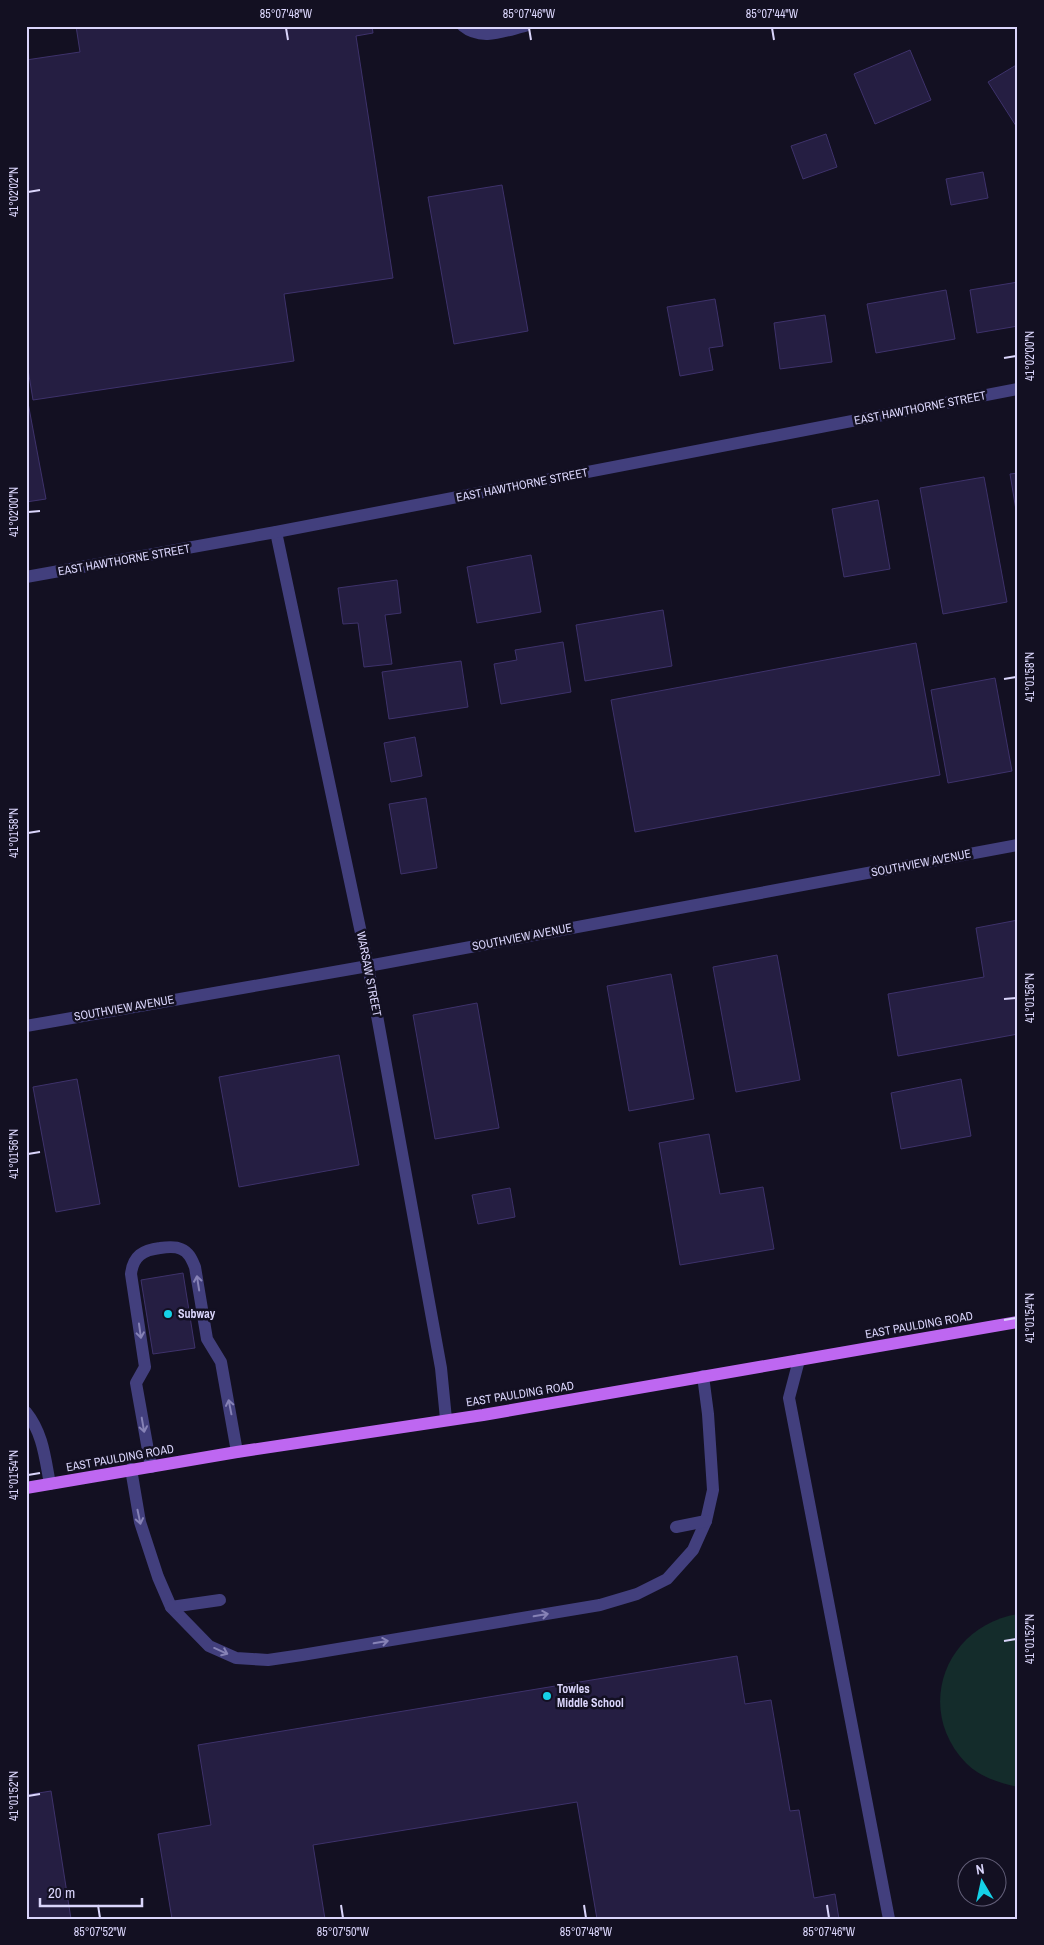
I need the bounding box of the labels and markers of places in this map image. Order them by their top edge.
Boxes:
place label: Subway [178,1306,216,1322]
marker: Subway [162,1308,174,1320]
place label: Towles Middle School [557,1681,624,1711]
marker: Towles Middle School [541,1690,553,1702]

